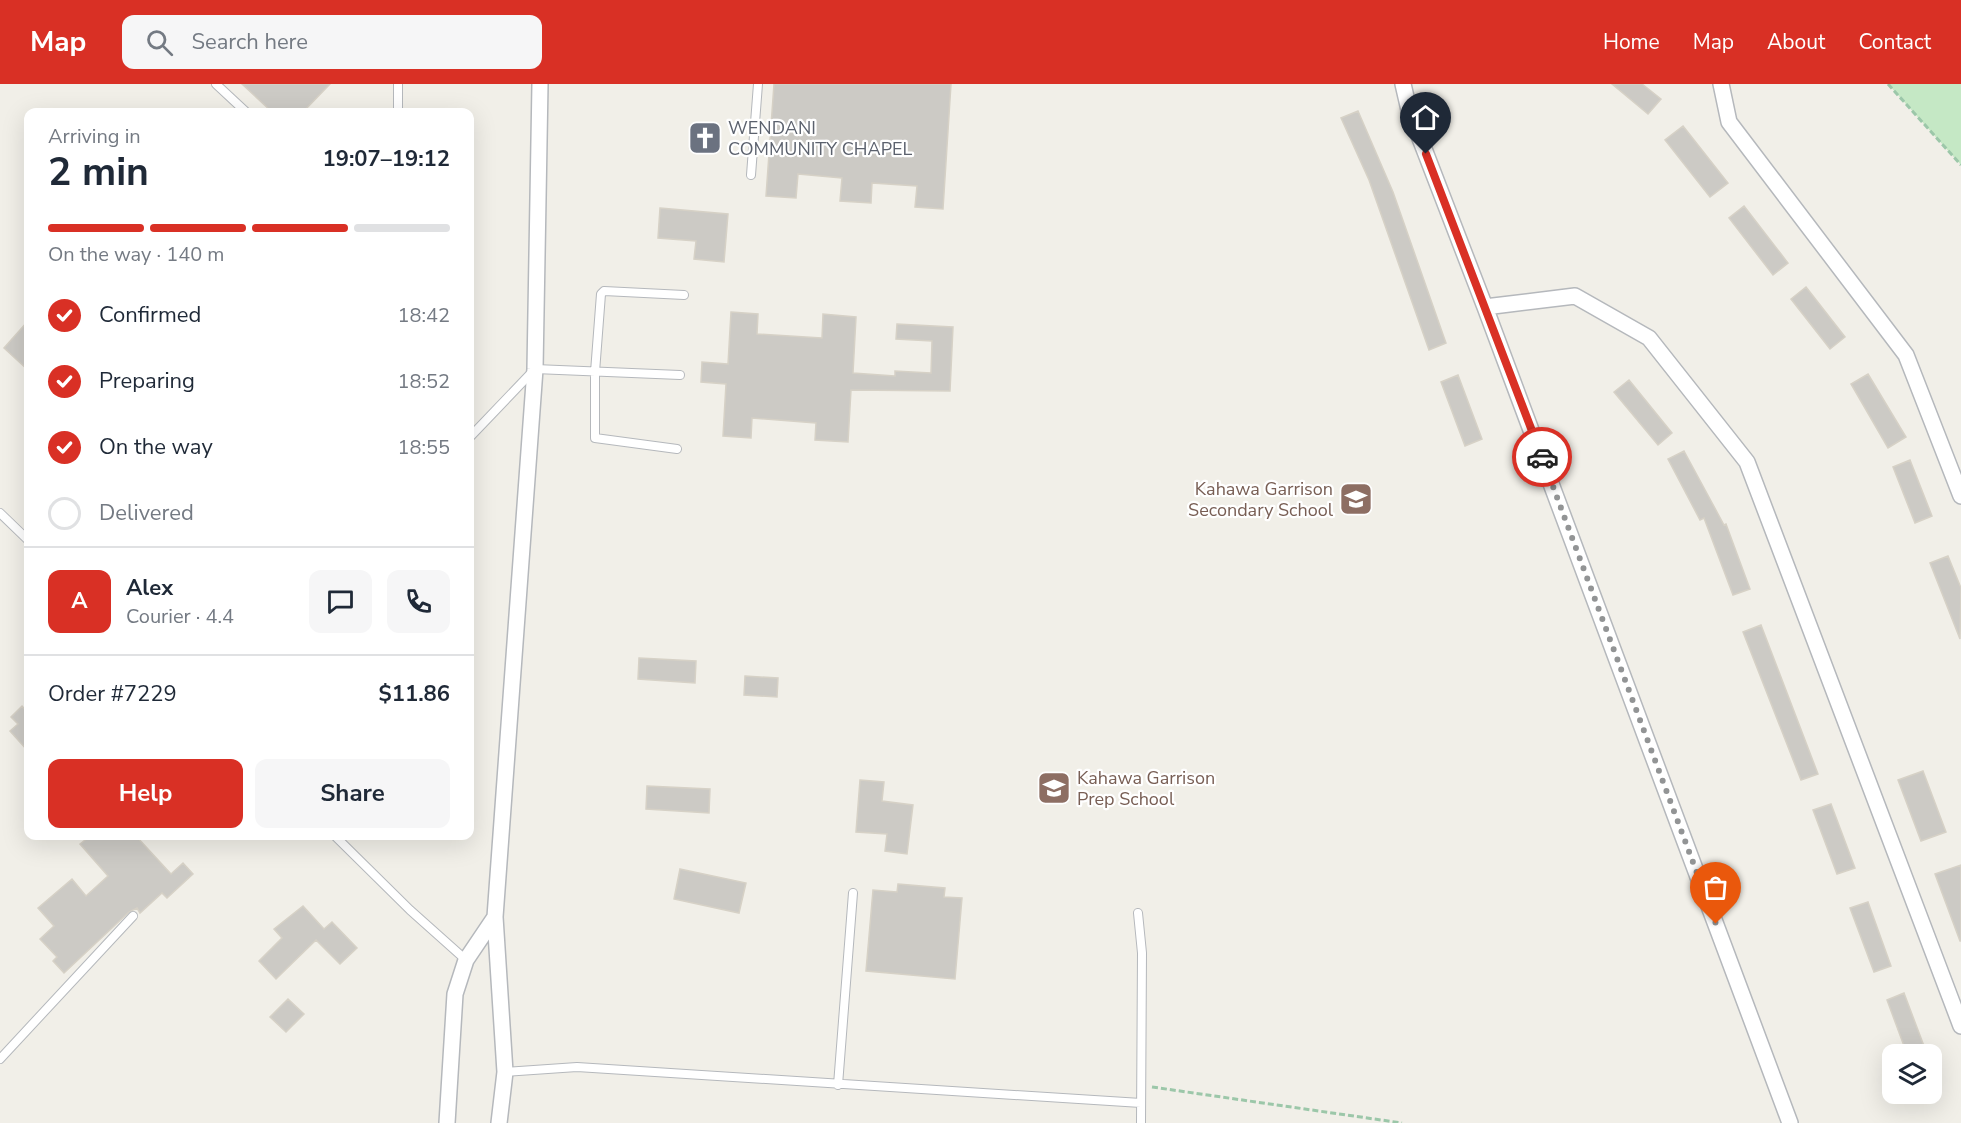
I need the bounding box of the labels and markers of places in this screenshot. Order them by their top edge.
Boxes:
pin [1400,92,1451,154]
place label: WENDANI COMMUNITY CHAPEL [728,116,913,161]
church icon: WENDANI COMMUNITY CHAPEL [687,120,723,156]
place label: Kahawa Garrison Secondary School [1188,477,1334,522]
school or university icon: Kahawa Garrison Secondary School [1338,481,1374,517]
place label: Kahawa Garrison Prep School [1077,766,1215,811]
school or university icon: Kahawa Garrison Prep School [1036,770,1072,806]
pin [1690,862,1741,924]

